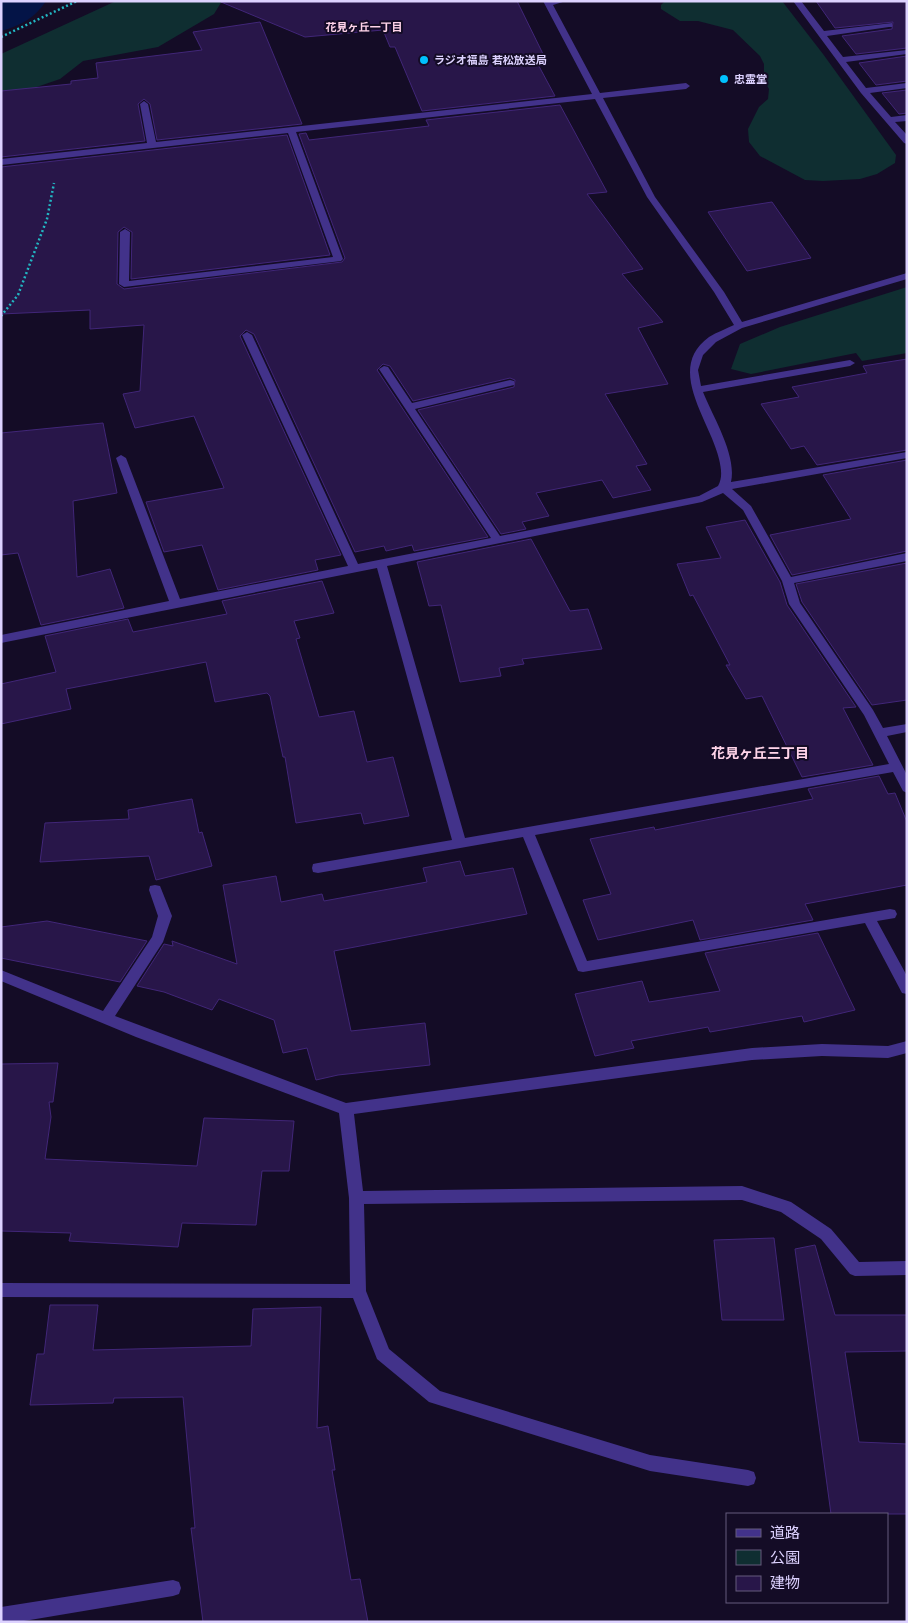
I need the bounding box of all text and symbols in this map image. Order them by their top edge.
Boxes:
district label: 花見ヶ丘一丁目 [326,20,403,34]
place label: ラジオ福島 若松放送局 [434,53,547,67]
marker: ラジオ福島 若松放送局 [418,54,430,66]
place label: 忠霊堂 [734,72,767,86]
marker: 忠霊堂 [718,73,730,85]
district label: 花見ヶ丘三丁目 [711,744,809,762]
legend [726,1513,888,1603]
text: 道路 [770,1523,800,1542]
text: 公園 [770,1548,800,1567]
text: 建物 [770,1573,800,1592]

